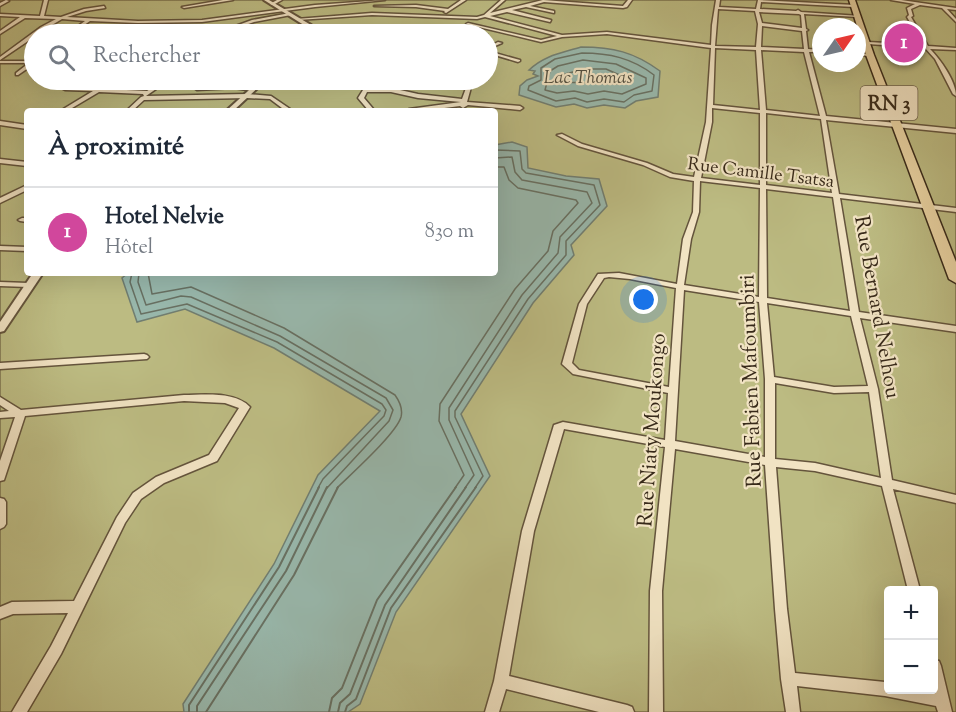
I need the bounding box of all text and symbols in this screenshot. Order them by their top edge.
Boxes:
north arrow [812,18,866,72]
pin: 1 [884,20,924,66]
search box [24,24,498,90]
icon: search [45,41,78,74]
text: Rechercher [93,41,200,73]
water label: Lac Thomas [544,66,632,92]
road number: RN 3 [860,86,918,120]
text: À proximité [48,129,184,166]
street label: Rue Camille Tsatsa [686,152,836,196]
text: Hotel Nelvie [105,202,224,234]
street label: Rue Bernard Nelhou [845,213,907,401]
text: 1 [64,218,71,247]
text: 830 m [425,218,474,247]
text: Hôtel [105,234,153,263]
street label: Rue Fabien Mafoumbiri [733,274,771,488]
your location [629,285,658,314]
street label: Rue Niaty Moukongo [631,332,675,528]
map controls [884,586,938,694]
button: + [884,586,938,640]
button: − [884,640,938,694]

